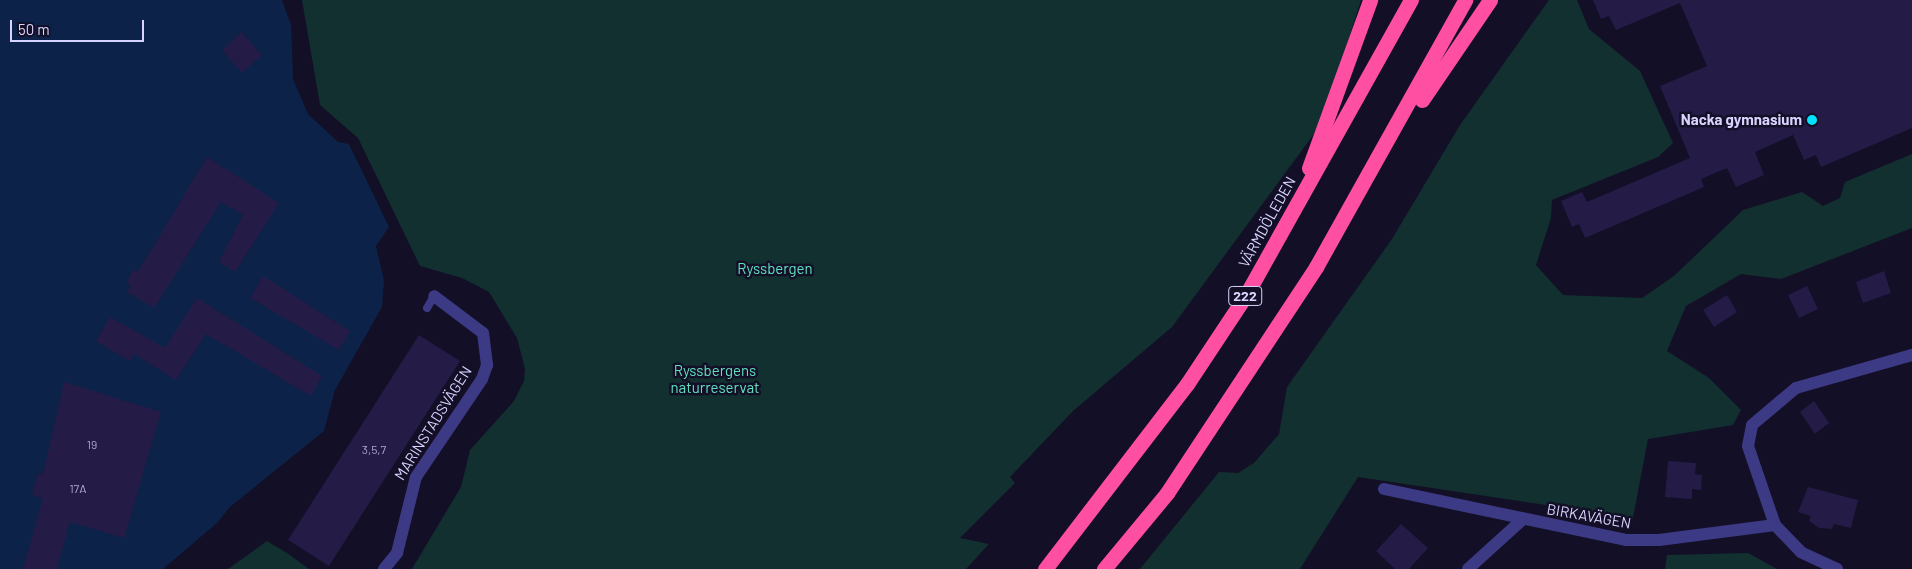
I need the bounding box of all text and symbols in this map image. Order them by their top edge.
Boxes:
scale bar [12,10,146,42]
text: 50 m [18,20,50,38]
place label: Nacka gymnasium [1681,111,1802,129]
marker: Nacka gymnasium [1806,114,1818,126]
street label: VÄRMDÖLEDEN [1235,173,1299,271]
park label: Ryssbergen [737,260,813,278]
road number: 222 [1228,284,1262,308]
park label: Ryssbergens naturreservat [670,361,760,396]
street label: MARINSTADSVÄGEN [391,363,475,483]
house number: 19 [87,438,97,452]
house number: 3,5,7 [362,443,386,457]
house number: 17A [69,482,87,496]
street label: BIRKAVÄGEN [1545,500,1633,532]

